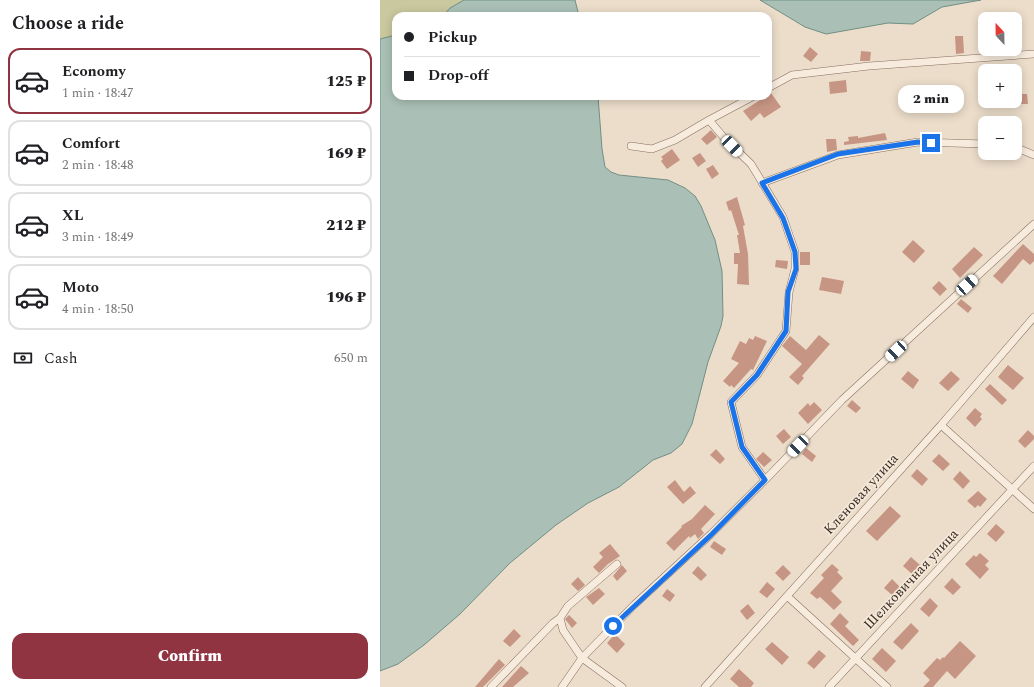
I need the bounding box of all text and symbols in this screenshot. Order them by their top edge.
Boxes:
text: Choose a ride [12,10,124,37]
north arrow [978,12,1022,56]
map controls [978,12,1022,160]
text: Pickup [428,26,477,49]
text: Economy [62,60,126,83]
icon: car [14,63,50,99]
text: Drop-off [428,64,489,87]
button: + [978,64,1022,108]
text: 125 ₽ [326,70,366,93]
text: 1 min · 18:47 [62,83,134,103]
callout: 2 min [898,85,964,113]
text: 2 min [913,89,949,109]
button: − [978,116,1022,160]
text: Comfort [62,132,120,155]
car [719,133,745,159]
route end [922,134,940,152]
icon: car [14,135,50,171]
text: 169 ₽ [326,142,366,165]
text: 2 min · 18:48 [62,155,134,175]
text: XL [62,204,83,227]
icon: car [14,207,50,243]
text: 212 ₽ [326,214,366,237]
text: 3 min · 18:49 [62,227,134,247]
car [954,273,980,297]
text: Moto [62,276,99,299]
icon: car [14,279,50,315]
text: 196 ₽ [326,286,366,309]
text: 4 min · 18:50 [62,299,134,319]
car [883,338,909,364]
icon: cash [12,347,34,369]
text: Cash [44,347,77,370]
text: 650 m [334,348,368,368]
car [785,433,811,459]
street label: Кленовая улица [819,449,903,539]
street label: Шелковичная улица [859,524,963,634]
route start [604,617,622,635]
button: Confirm [12,633,368,679]

